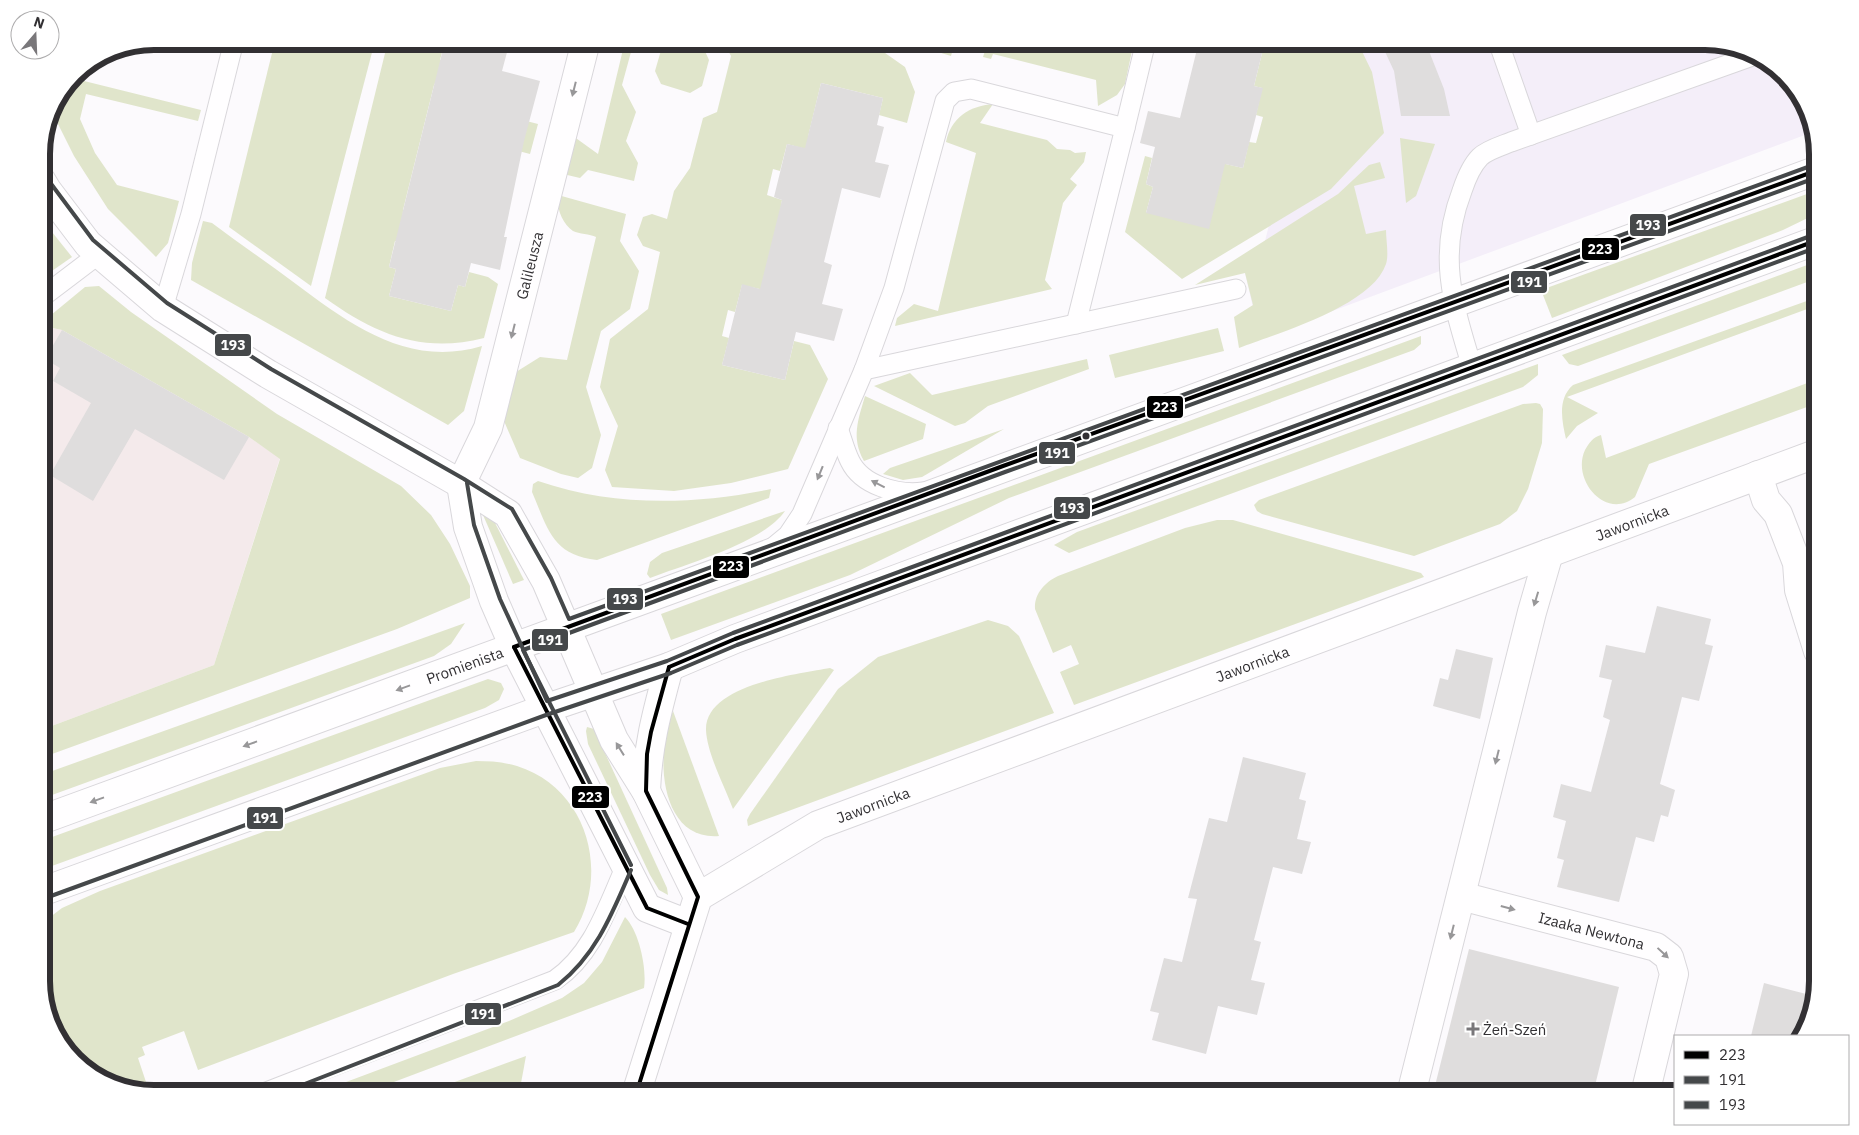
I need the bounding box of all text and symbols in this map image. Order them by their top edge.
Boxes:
north arrow [10,10,60,60]
text: N [32,13,47,33]
one-way arrow [570,81,578,96]
line badge: 193 [1629,213,1667,237]
text: 193 [1635,216,1661,234]
street label: Galileusza [511,229,547,301]
line badge: 223 [1581,237,1620,261]
text: 223 [1587,240,1613,258]
line badge: 191 [1510,270,1548,294]
text: 191 [1516,273,1542,291]
one-way arrow [509,323,517,338]
line badge: 193 [214,333,252,357]
text: 193 [220,336,246,354]
line badge: 223 [1146,395,1184,419]
text: 223 [1152,398,1178,416]
unlabelled marker [1081,431,1091,441]
line badge: 191 [1038,441,1076,465]
text: 191 [1044,444,1070,462]
one-way arrow [816,466,824,481]
one-way arrow [871,480,885,488]
line badge: 193 [1053,496,1091,520]
text: 193 [1059,499,1085,517]
street label: Jawornicka [1593,500,1671,544]
line badge: 223 [712,555,750,579]
text: 223 [718,557,744,575]
line badge: 193 [606,587,644,611]
text: 193 [612,590,638,608]
one-way arrow [1531,592,1539,607]
line badge: 191 [531,628,569,652]
text: 191 [537,631,563,649]
street label: Jawornicka [1213,641,1292,686]
street label: Promienista [423,642,506,688]
one-way arrow [395,684,410,692]
one-way arrow [242,740,257,748]
one-way arrow [615,743,625,756]
one-way arrow [1493,750,1501,765]
street label: Jawornicka [834,782,912,827]
line badge: 223 [571,785,610,809]
text: 223 [577,788,603,806]
one-way arrow [90,797,105,804]
line badge: 191 [246,806,284,830]
text: 191 [252,809,278,827]
one-way arrow [1501,904,1516,912]
street label: Izaaka Newtona [1537,907,1647,953]
one-way arrow [1448,924,1456,939]
one-way arrow [1657,948,1669,959]
line badge: 191 [464,1002,502,1026]
text: 191 [470,1005,496,1023]
place label: Żeń-Szeń [1483,1020,1546,1039]
marker: Żeń-Szeń [1467,1023,1479,1035]
legend [1674,1035,1849,1125]
text: 223 [1719,1045,1746,1064]
text: 191 [1719,1070,1746,1089]
text: 193 [1719,1095,1746,1114]

